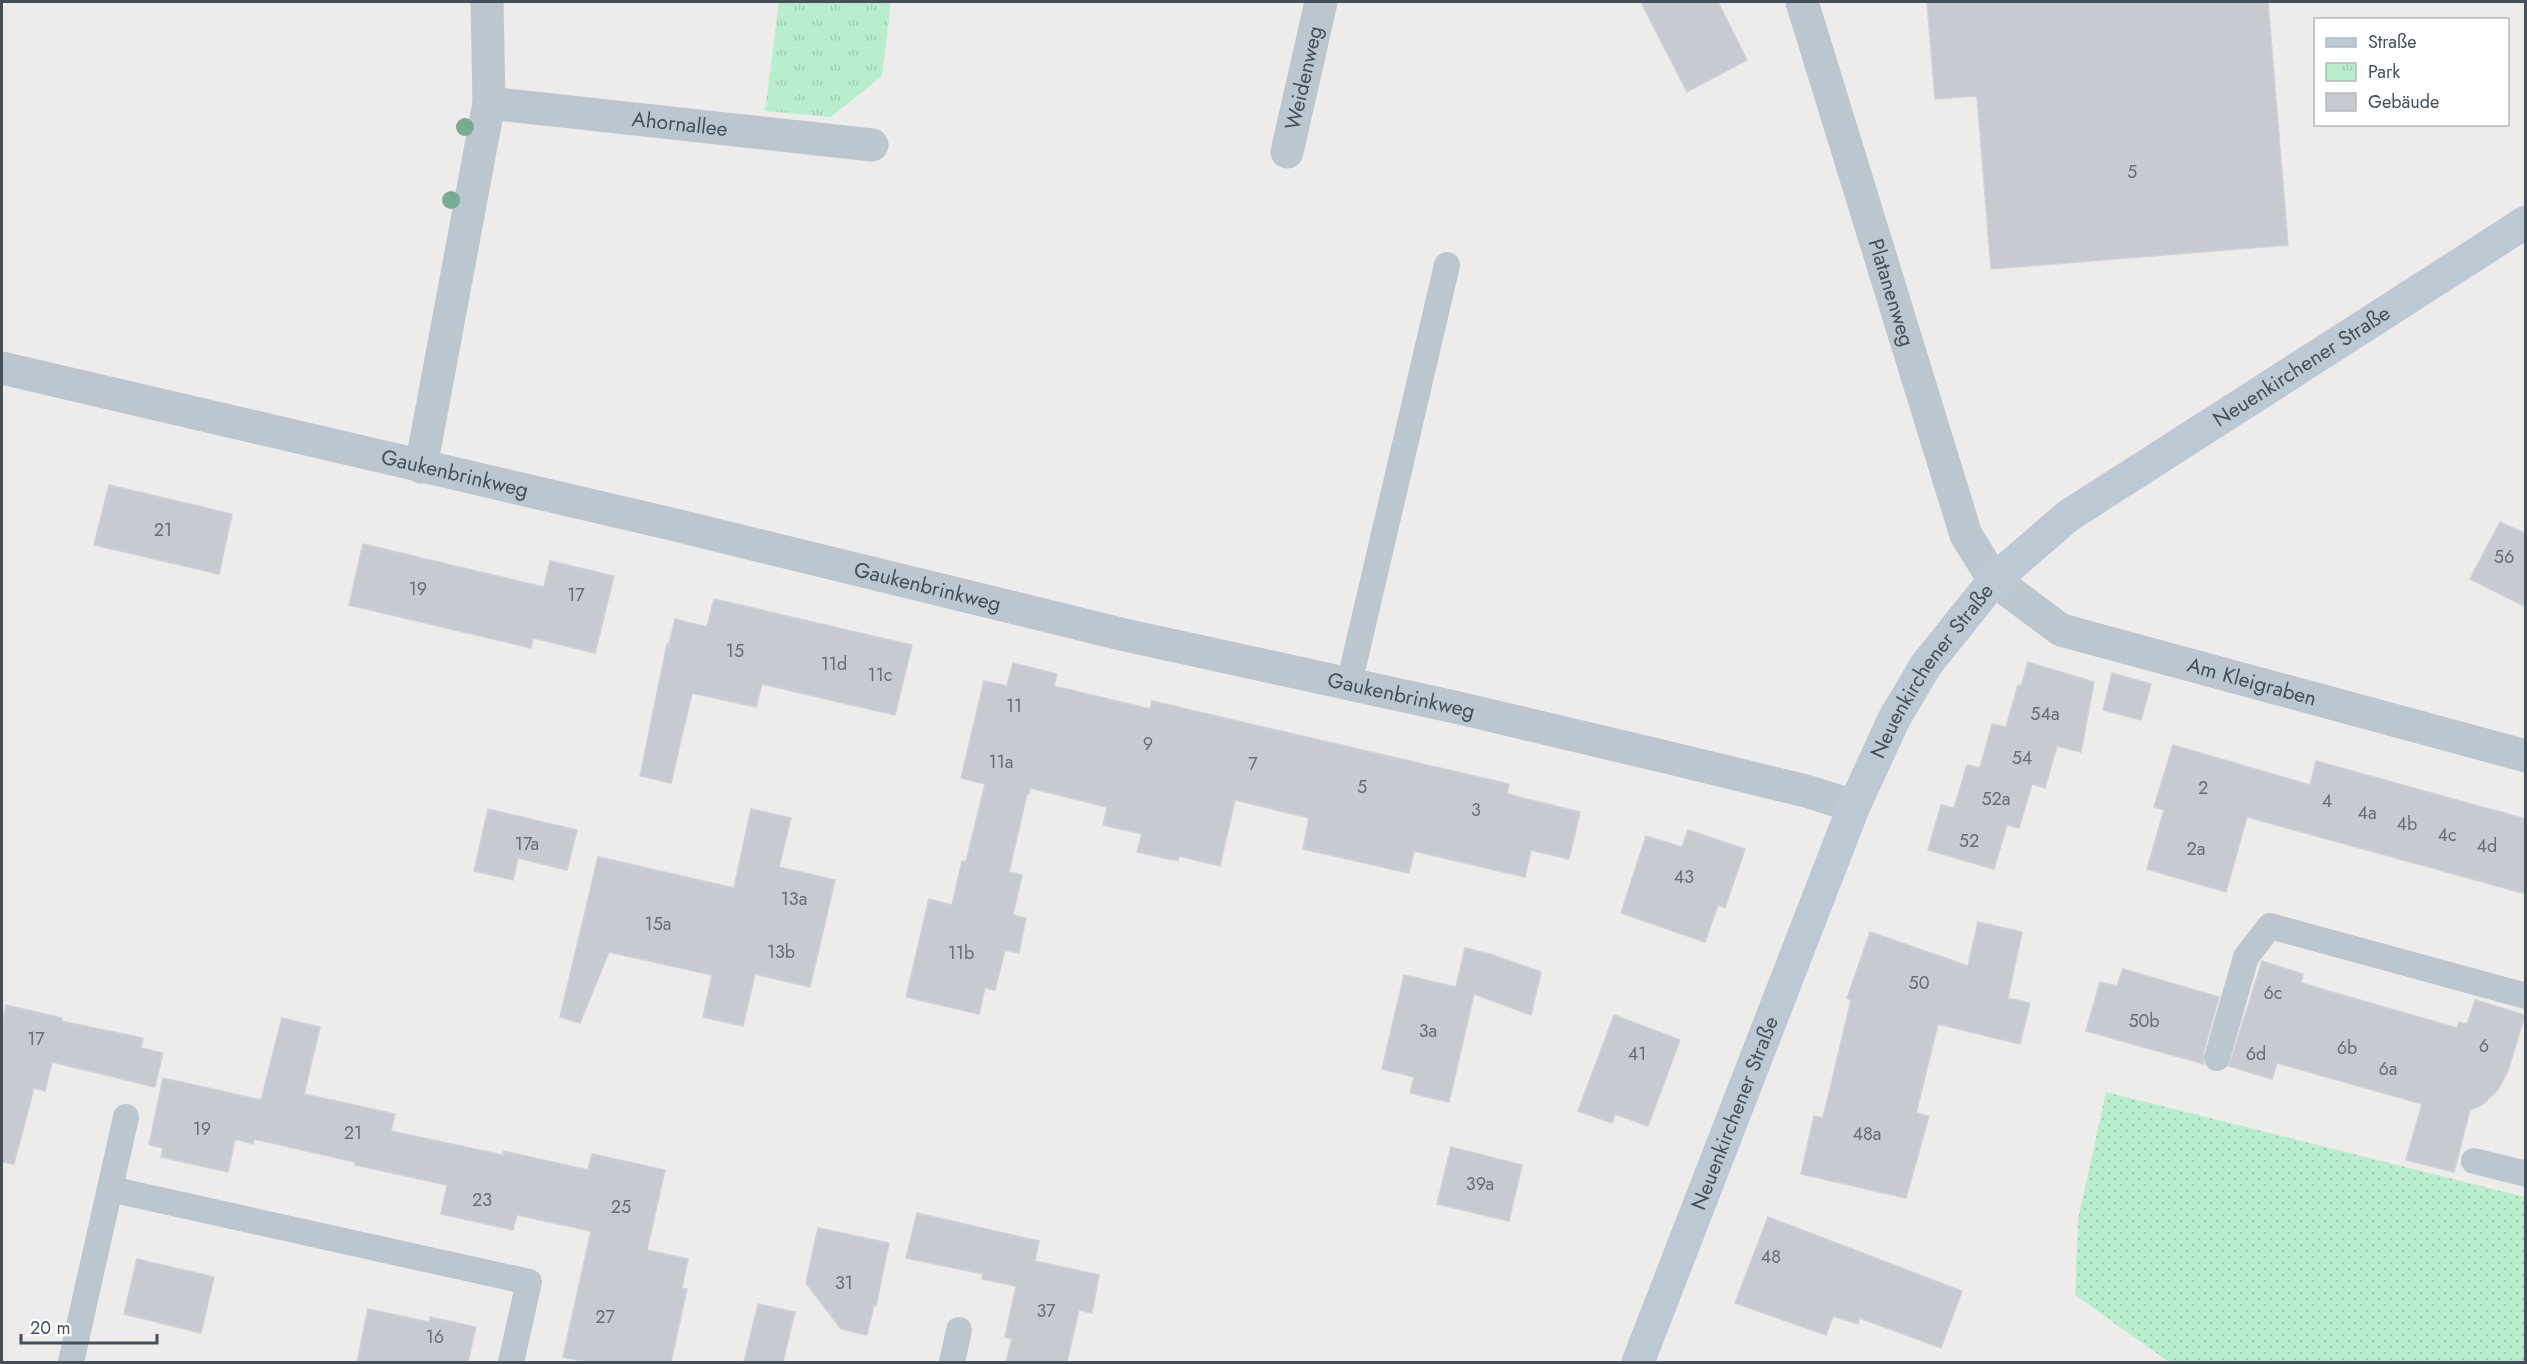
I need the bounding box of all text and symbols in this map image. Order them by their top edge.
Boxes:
legend [2314,18,2509,126]
street label: Weidenweg [1277,23,1330,133]
text: Straße [2368,29,2416,55]
text: Park [2368,59,2400,85]
text: Gebäude [2368,89,2439,115]
street label: Ahornallee [630,104,729,144]
house number: 5 [2127,159,2137,185]
street label: Platanenweg [1861,235,1922,350]
street label: Neuenkirchener Straße [2207,298,2396,434]
street label: Gaukenbrinkweg [378,442,531,505]
house number: 21 [154,517,172,543]
house number: 56 [2494,544,2514,570]
street label: Gaukenbrinkweg [851,554,1004,619]
house number: 19 [409,576,427,602]
street label: Neuenkirchener Straße [1863,577,2001,763]
house number: 17 [567,582,585,608]
house number: 15 [726,638,744,664]
street label: Am Kleigraben [2184,650,2320,714]
house number: 11d [821,651,847,677]
house number: 11c [868,662,892,688]
street label: Gaukenbrinkweg [1325,665,1478,726]
house number: 11 [1006,693,1022,719]
house number: 54a [2030,701,2060,727]
house number: 9 [1143,731,1153,757]
house number: 54 [2012,745,2032,771]
house number: 11a [989,749,1013,775]
house number: 7 [1248,751,1258,777]
house number: 5 [1357,774,1367,800]
house number: 2 [2198,775,2208,801]
house number: 52a [1981,786,2011,812]
house number: 4 [2322,788,2332,814]
house number: 3 [1471,797,1481,823]
house number: 4a [2357,800,2377,826]
house number: 4b [2397,811,2417,837]
house number: 4c [2437,822,2457,848]
house number: 52 [1959,828,1979,854]
house number: 17a [515,831,539,857]
house number: 4d [2477,833,2497,859]
house number: 2a [2187,836,2205,862]
house number: 43 [1674,864,1694,890]
house number: 13a [781,886,807,912]
house number: 15a [645,911,671,937]
house number: 13b [767,939,795,965]
house number: 11b [948,940,974,966]
house number: 50 [1909,970,1930,996]
house number: 6c [2264,980,2282,1006]
house number: 50b [2128,1008,2160,1034]
street label: Neuenkirchener Straße [1684,1012,1786,1214]
house number: 3a [1419,1018,1437,1044]
house number: 17 [27,1026,45,1052]
house number: 6 [2479,1033,2489,1059]
house number: 6b [2337,1035,2357,1061]
house number: 41 [1628,1041,1646,1067]
house number: 6d [2246,1041,2266,1067]
house number: 6a [2378,1056,2398,1082]
house number: 19 [193,1116,211,1142]
house number: 21 [344,1120,362,1146]
house number: 48a [1853,1121,1881,1147]
house number: 39a [1466,1171,1494,1197]
house number: 23 [472,1187,492,1213]
house number: 25 [611,1194,631,1220]
house number: 48 [1761,1244,1781,1270]
house number: 31 [835,1270,853,1296]
house number: 37 [1036,1298,1056,1324]
house number: 27 [595,1304,615,1330]
scale bar [21,1307,158,1345]
text: 20 m [30,1315,70,1341]
house number: 16 [426,1324,444,1350]

